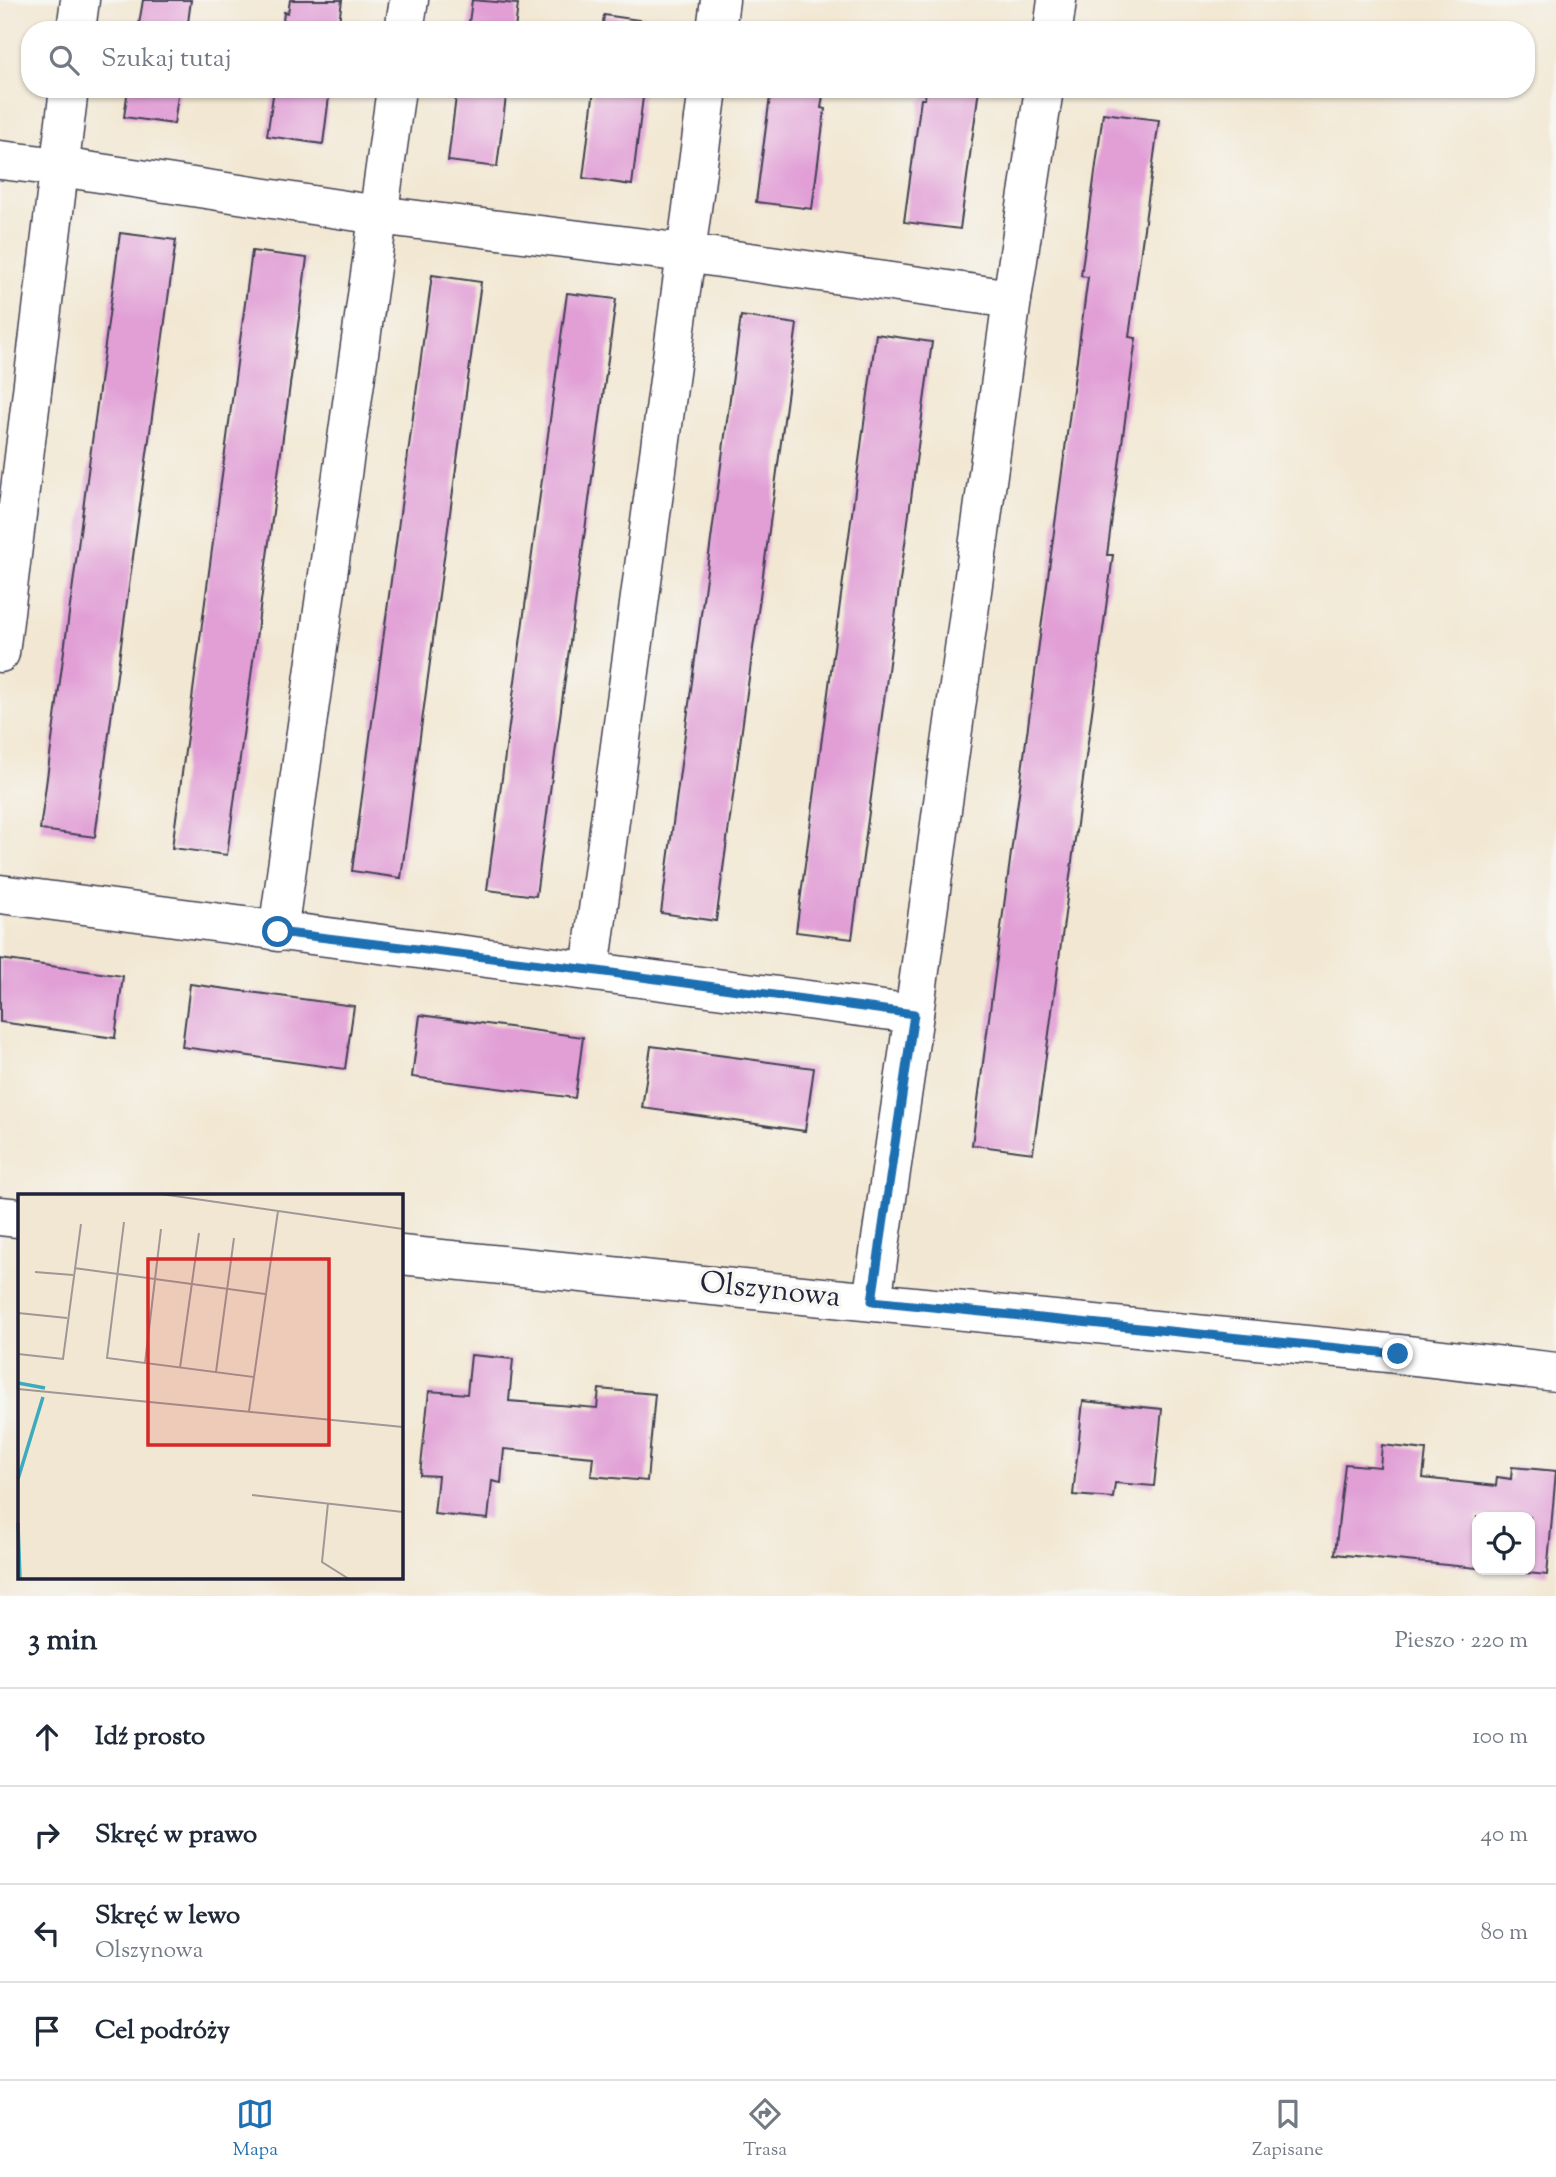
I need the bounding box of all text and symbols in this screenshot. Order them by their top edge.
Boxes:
search box [21,21,1535,98]
icon: search [45,41,83,79]
text: Szukaj tutaj [101,41,232,78]
route start [262,916,293,947]
inset map [18,1194,402,1578]
street label: Olszynowa [697,1262,843,1320]
route end [1382,1338,1413,1369]
map controls [1472,1512,1535,1575]
button: locate [1472,1512,1535,1575]
text: 3 min [28,1620,98,1663]
text: Pieszo · 220 m [1395,1625,1528,1658]
icon: ahead [28,1718,66,1756]
text: Idź prosto [95,1719,205,1756]
text: 100 m [1472,1721,1528,1754]
icon: right [28,1816,66,1854]
text: Skręć w prawo [95,1817,257,1854]
text: 40 m [1481,1819,1528,1852]
text: Skręć w lewo [95,1898,240,1935]
icon: left [28,1914,66,1952]
text: 80 m [1480,1917,1528,1950]
text: Olszynowa [95,1935,203,1968]
icon: arrive [28,2012,66,2050]
text: Cel podróży [95,2013,230,2050]
tab: Mapa [233,2095,278,2164]
tab: Trasa [743,2095,787,2164]
tab: Zapisane [1252,2095,1323,2164]

